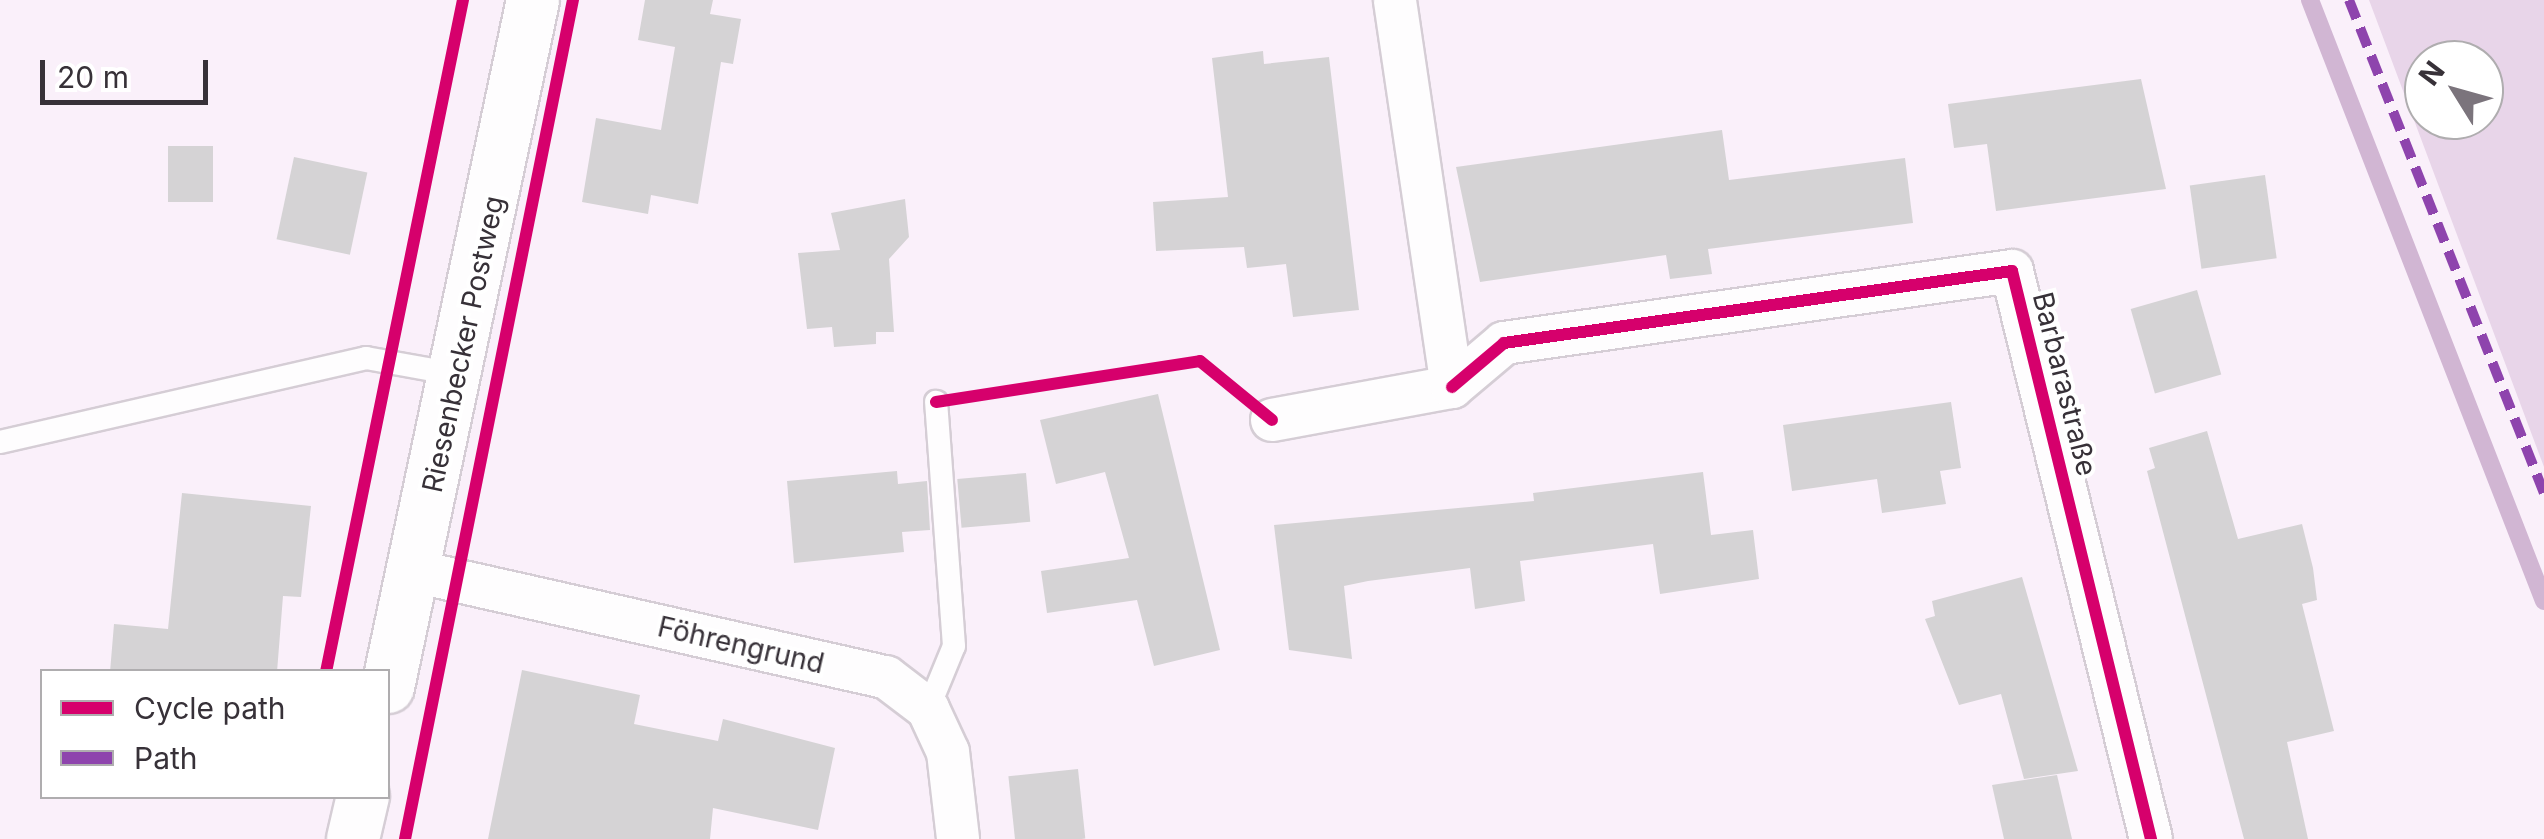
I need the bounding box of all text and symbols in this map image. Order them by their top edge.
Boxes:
scale bar [45,40,212,102]
north arrow [2404,40,2504,140]
text: N [2412,54,2452,92]
text: 20 m [57,59,129,95]
street label: Riesenbecker Postweg [415,193,511,495]
street label: Barbarastraße [2026,289,2104,479]
street label: Föhrengrund [655,610,827,680]
legend [40,669,390,799]
text: Cycle path [134,690,286,726]
text: Path [134,740,198,776]

